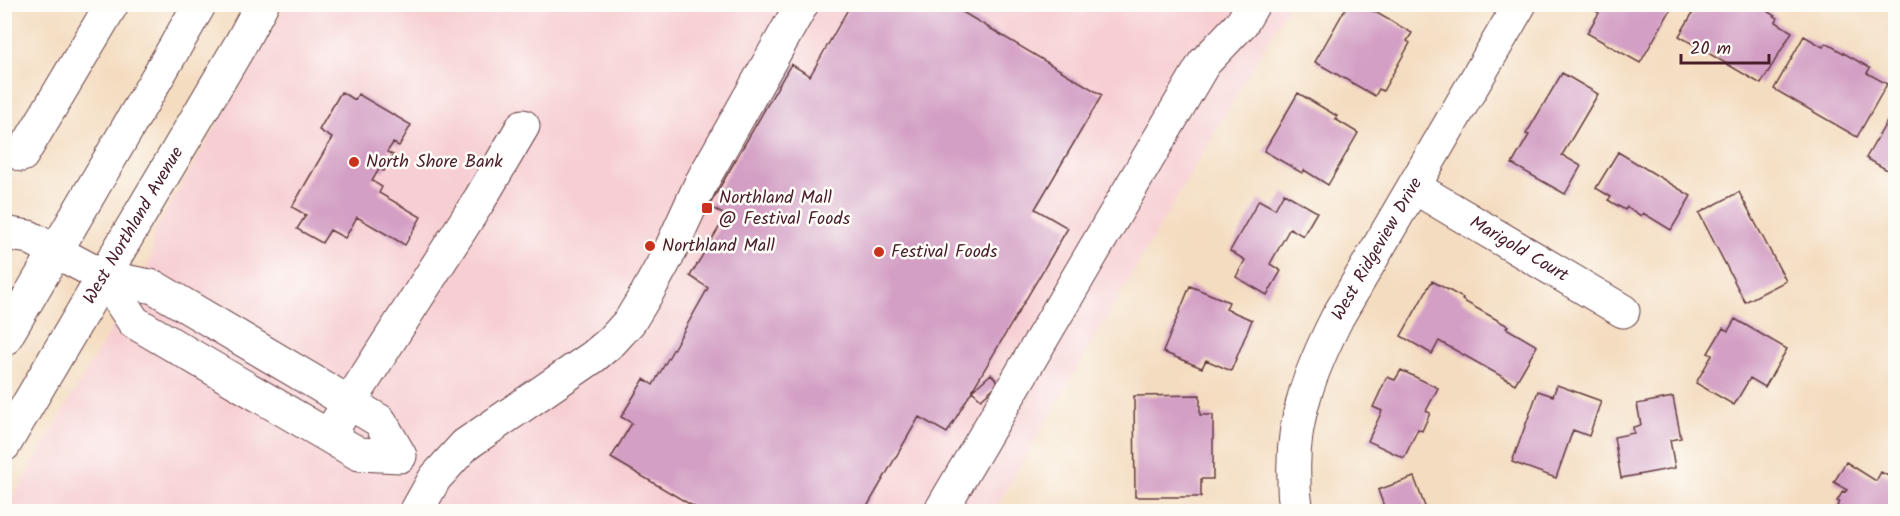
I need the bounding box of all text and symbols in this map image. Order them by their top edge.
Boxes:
scale bar [1681,27,1770,65]
text: 20 m [1690,35,1731,64]
street label: West Northland Avenue [76,141,191,310]
place label: North Shore Bank [366,148,503,177]
marker: North Shore Bank [347,155,361,169]
street label: West Ridgeview Drive [1324,172,1430,326]
place label: Northland Mall @ Festival Foods [719,184,850,234]
marker: Northland Mall @ Festival Foods [700,201,714,215]
street label: Marigold Court [1464,209,1575,291]
place label: Northland Mall [662,232,776,261]
place label: Festival Foods [891,238,998,267]
marker: Northland Mall [643,239,657,253]
marker: Festival Foods [872,245,886,259]

